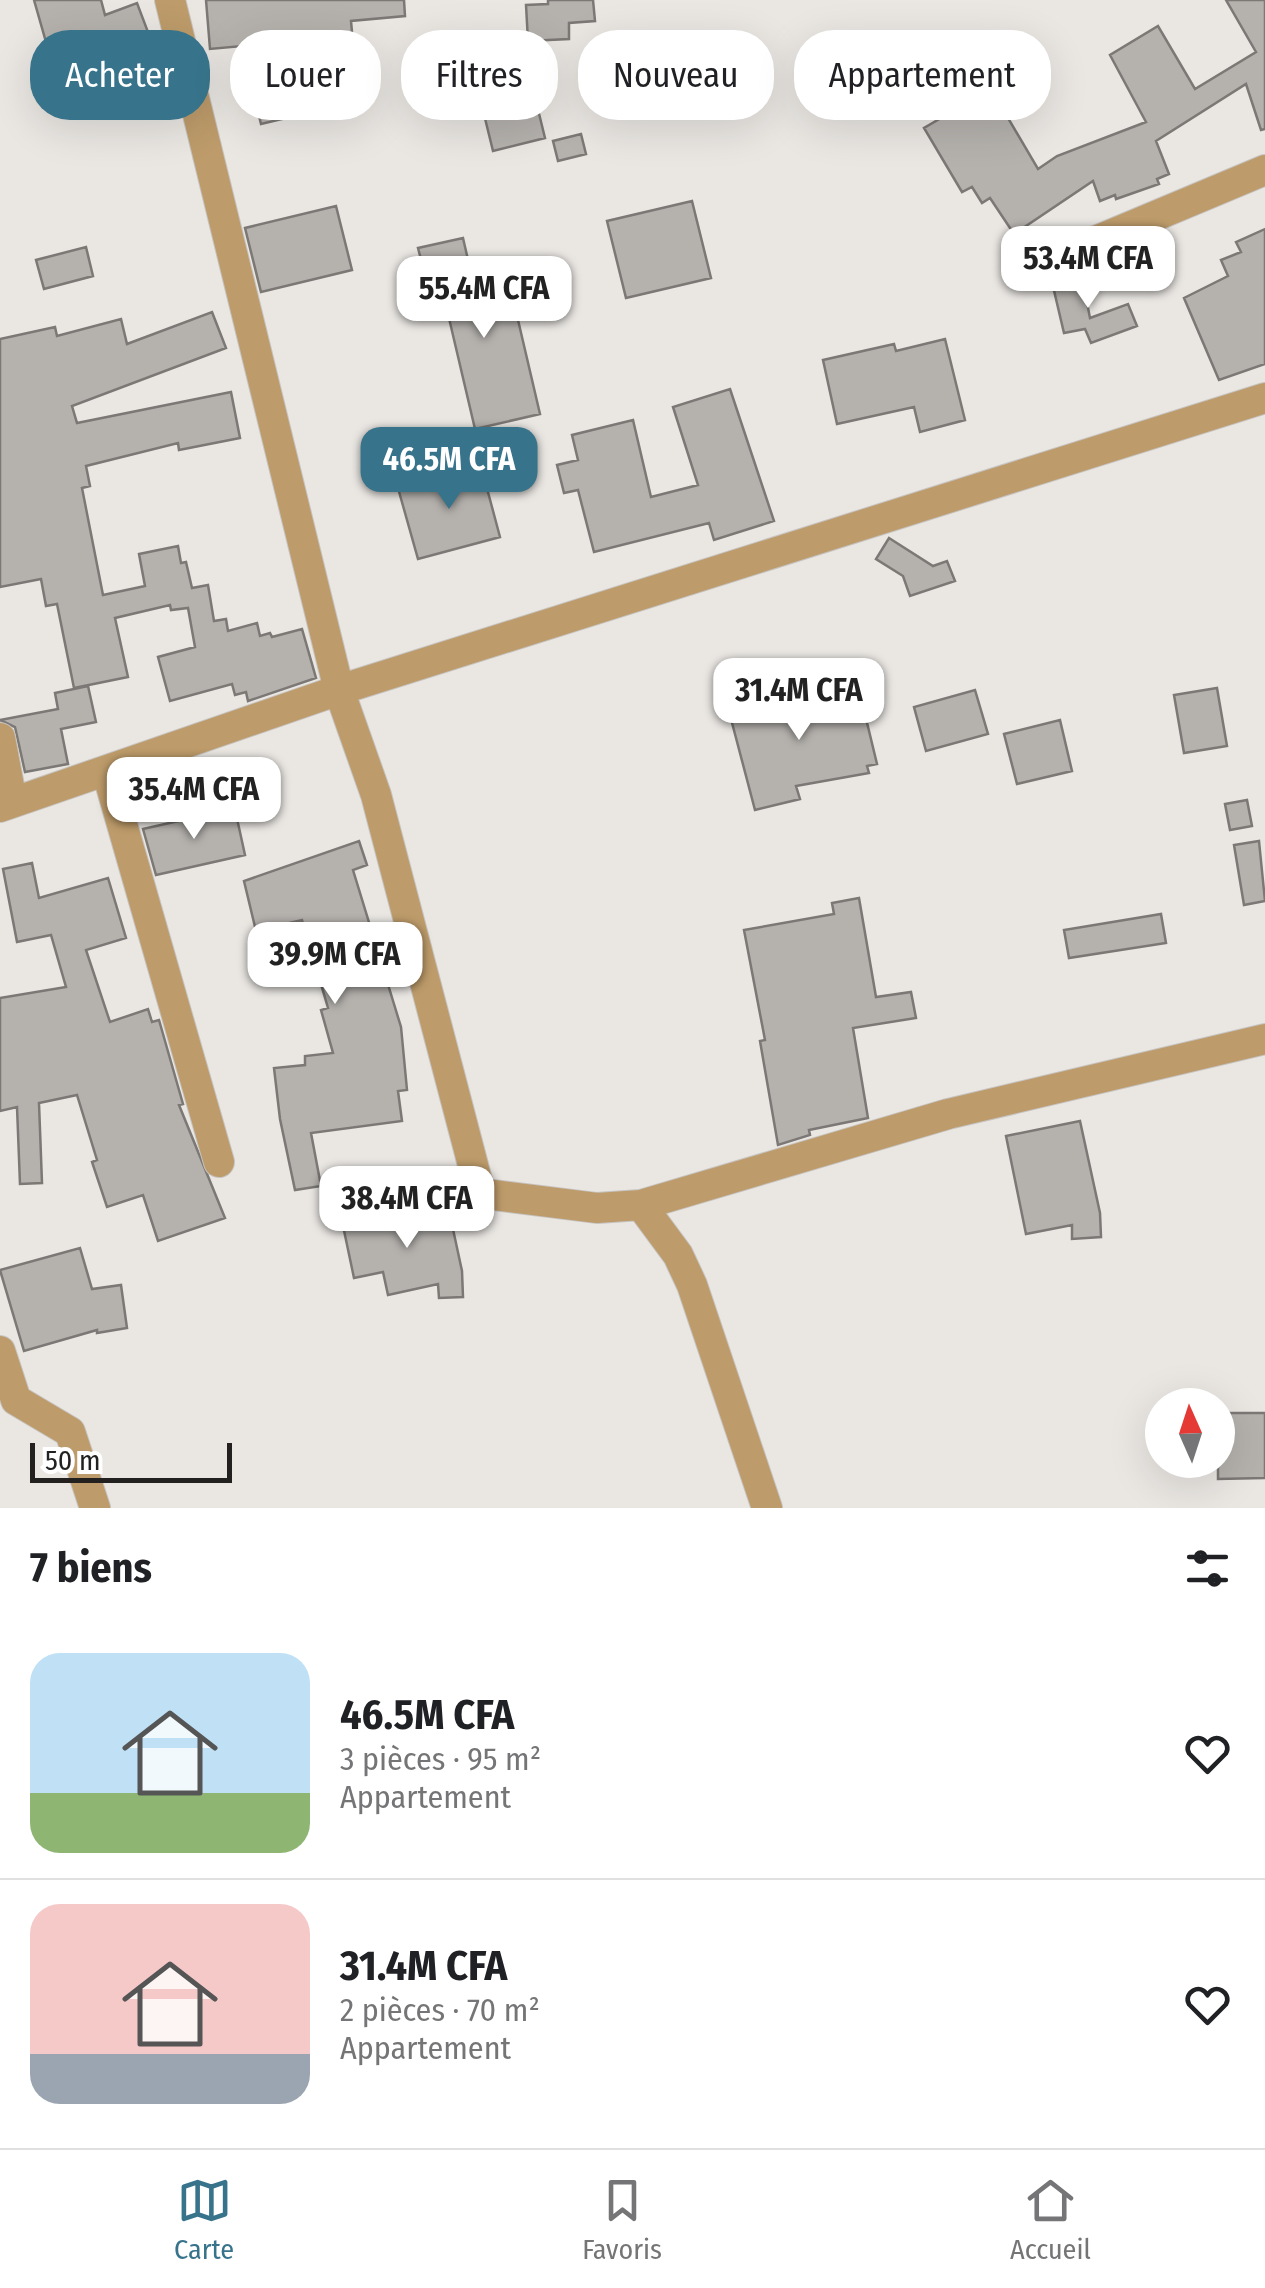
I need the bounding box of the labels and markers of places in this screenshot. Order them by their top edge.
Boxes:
pin: 53.4M CFA [974,226,1202,311]
pin: 55.4M CFA [370,256,598,341]
pin: 46.5M CFA [335,427,563,512]
pin: 31.4M CFA [685,658,913,743]
pin: 35.4M CFA [80,757,308,842]
pin: 39.9M CFA [221,922,449,1007]
pin: 38.4M CFA [293,1166,521,1251]

